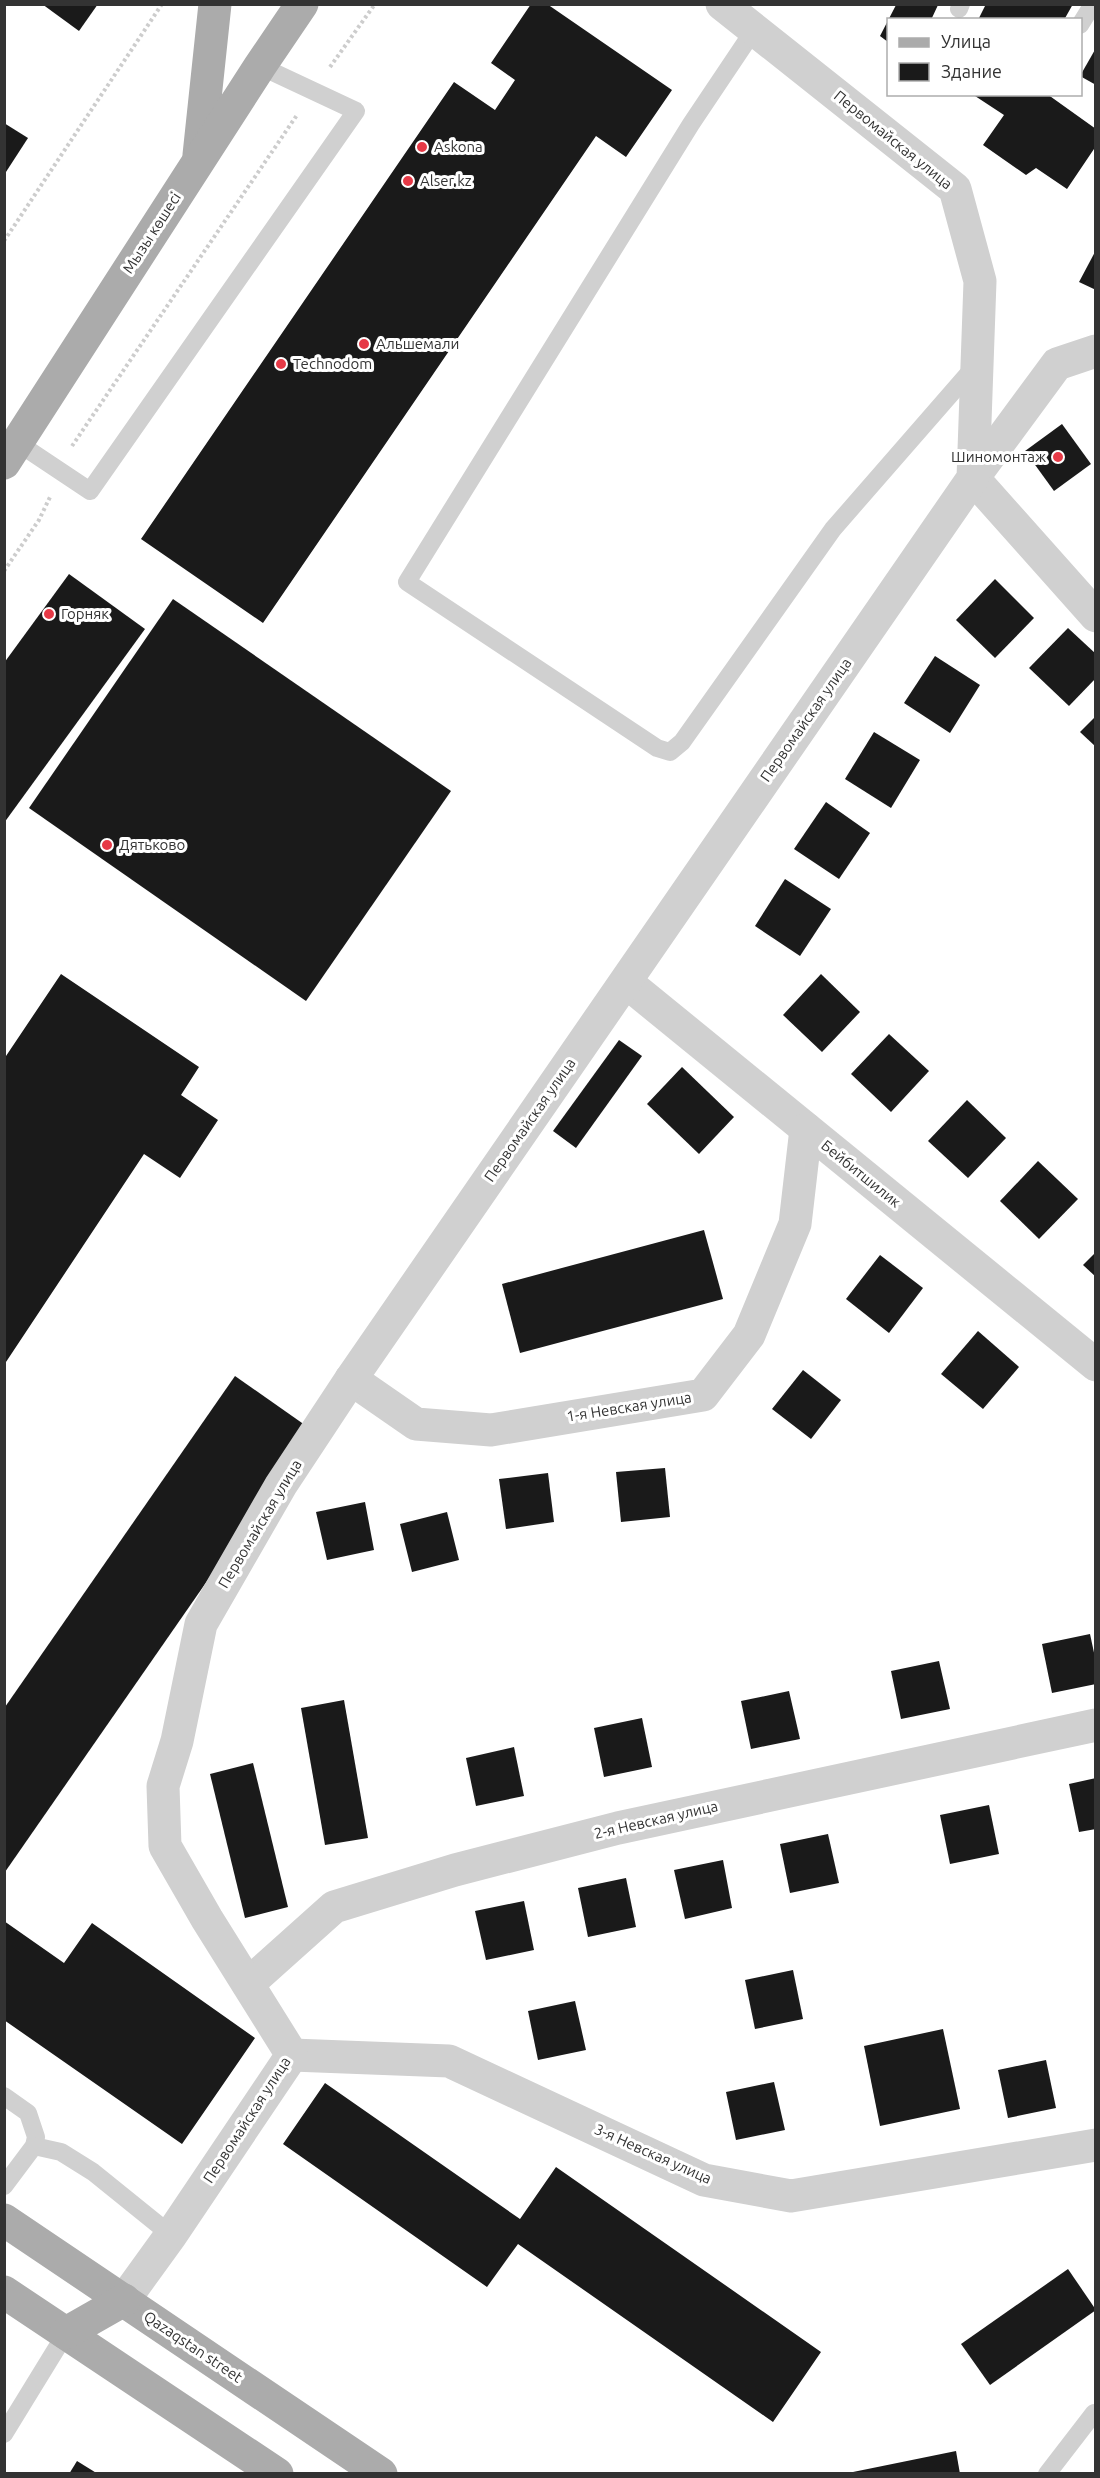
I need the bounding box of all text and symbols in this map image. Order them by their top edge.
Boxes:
legend [887,18,1082,96]
text: Улица [941,31,991,51]
text: Здание [941,61,1002,81]
street label: Первомайская улица [831,87,956,192]
place label: Askona [434,138,483,155]
marker: Askona [415,140,429,154]
place label: Alser.kz [420,172,472,189]
marker: Alser.kz [401,174,415,188]
street label: Мызы көшесі [119,189,184,276]
place label: Альшемали [376,335,459,352]
marker: Альшемали [357,337,371,351]
place label: Technodom [293,355,372,372]
marker: Technodom [274,357,288,371]
place label: Шиномонтаж [951,448,1046,465]
marker: Шиномонтаж [1051,450,1065,464]
place label: Горняк [61,605,109,622]
marker: Горняк [42,607,56,621]
street label: Первомайская улица [756,655,855,785]
place label: Дятьково [119,836,185,853]
marker: Дятьково [100,838,114,852]
street label: Первомайская улица [480,1055,579,1185]
street label: Бейбитшилик [818,1136,905,1211]
street label: 1-я Невская улица [565,1388,693,1425]
street label: Первомайская улица [214,1456,305,1591]
street label: 2-я Невская улица [592,1797,719,1842]
street label: Первомайская улица [199,2053,294,2186]
street label: 3-я Невская улица [592,2120,714,2187]
street label: Qazaqstan street [141,2307,246,2386]

